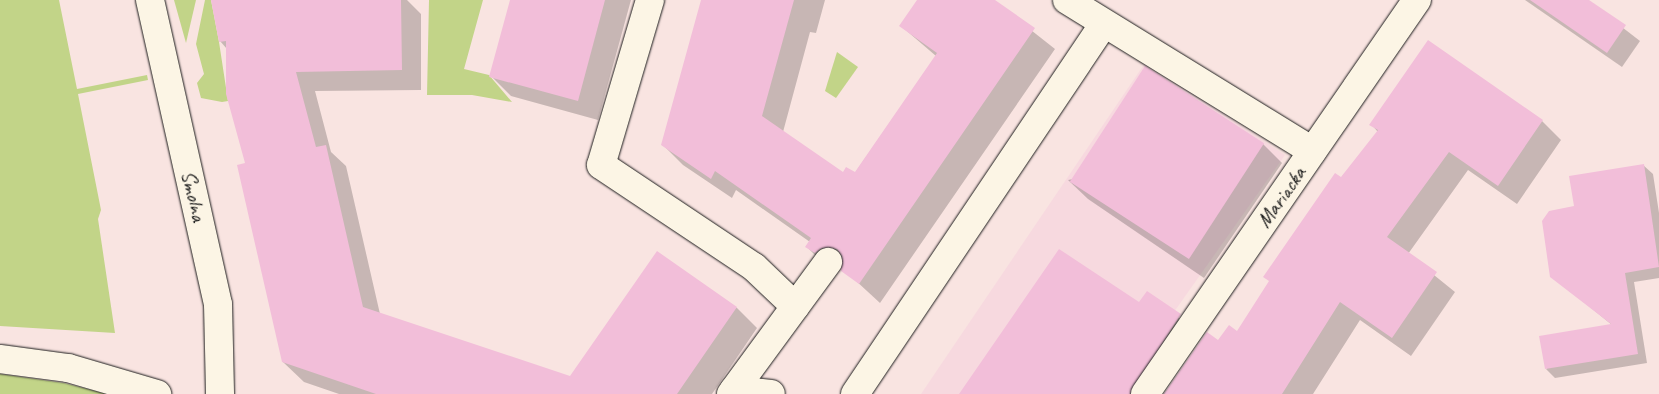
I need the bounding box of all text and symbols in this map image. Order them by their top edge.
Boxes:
street label: Mariacka [1251,162,1311,232]
street label: Smolna [176,168,212,224]

